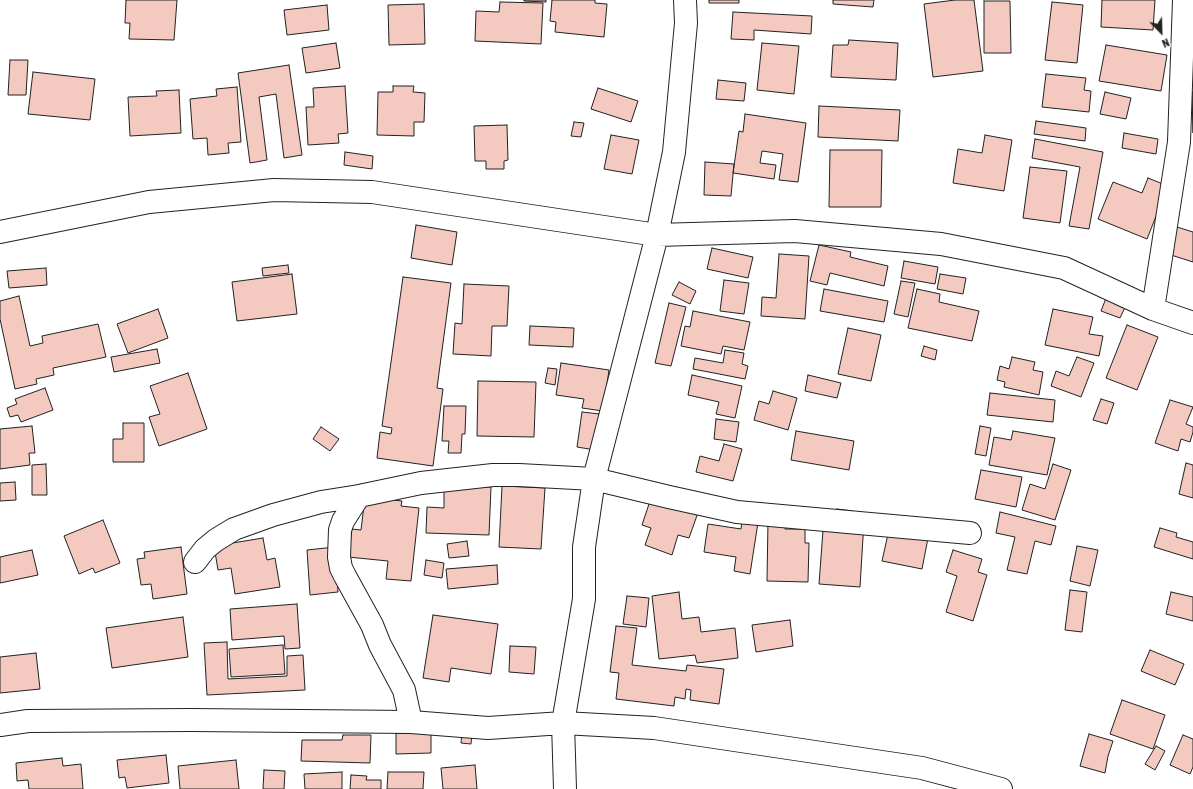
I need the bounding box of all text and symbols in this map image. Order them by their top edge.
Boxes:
north arrow [1141,12,1181,52]
text: N [1160,36,1171,50]

